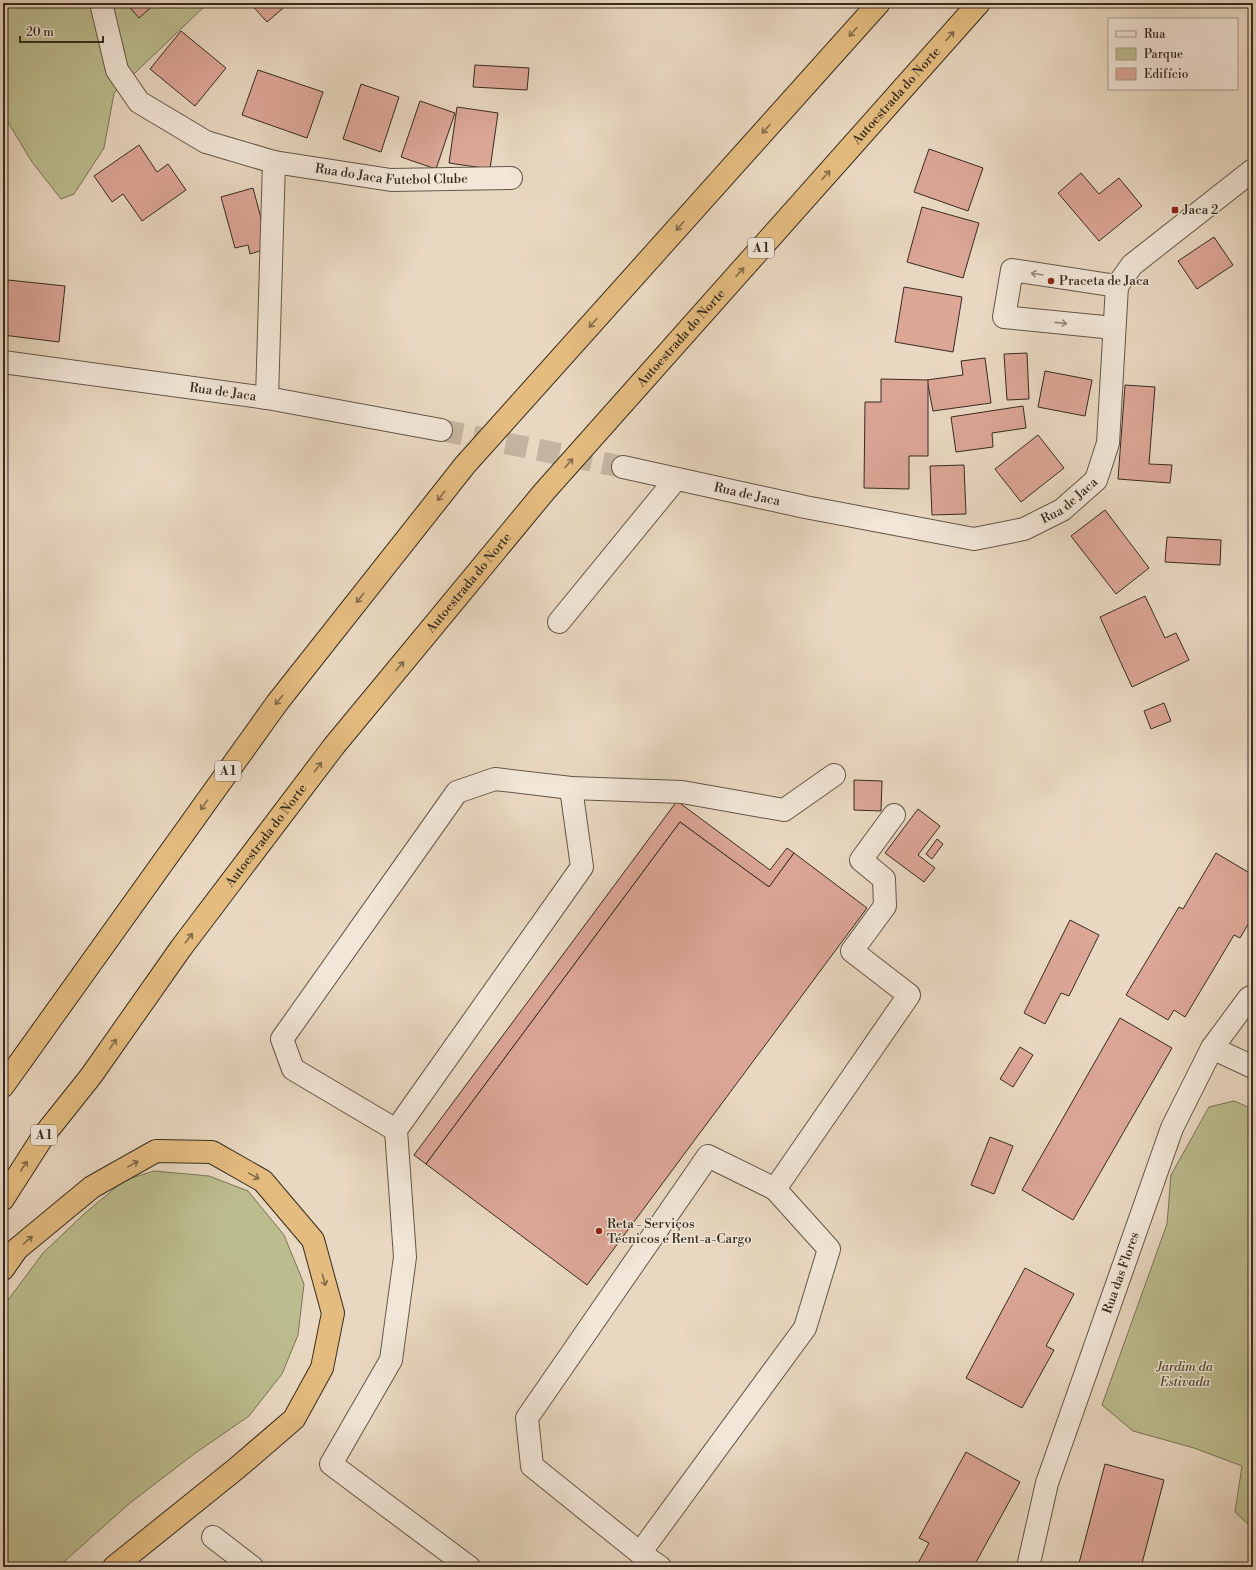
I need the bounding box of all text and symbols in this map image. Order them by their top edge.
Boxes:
scale bar [20,18,103,44]
legend [1108,18,1238,90]
text: 20 m [26,25,54,40]
one-way arrow [848,27,858,37]
text: Rua [1144,27,1166,42]
one-way arrow [945,31,955,41]
street label: Autoestrada do Norte [848,44,944,149]
text: Parque [1144,47,1183,62]
text: Edifício [1144,67,1189,82]
one-way arrow [762,124,771,134]
street label: Rua do Jaca Futebol Clube [314,160,468,188]
one-way arrow [822,170,831,180]
place label: Jaca 2 [1182,202,1218,218]
marker: Jaca 2 [1170,205,1180,215]
one-way arrow [675,220,684,231]
road number: A 1 [748,238,774,258]
one-way arrow [735,267,744,277]
one-way arrow [1031,270,1044,278]
place label: Praceta de Jaca [1059,273,1150,289]
marker: Praceta de Jaca [1046,276,1056,286]
street label: Autoestrada do Norte [633,286,729,391]
one-way arrow [588,317,597,328]
one-way arrow [1054,319,1067,327]
street label: Rua de Jaca [188,380,258,405]
one-way arrow [565,458,574,468]
street label: Rua de Jaca [1038,474,1101,527]
street label: Rua de Jaca [712,479,782,509]
one-way arrow [436,490,445,501]
street label: Autoestrada do Norte [422,529,515,637]
one-way arrow [356,592,364,603]
one-way arrow [395,661,404,672]
one-way arrow [275,694,284,705]
road number: A 1 [215,761,241,781]
one-way arrow [314,762,322,773]
street label: Autoestrada do Norte [221,780,311,891]
one-way arrow [199,800,208,811]
one-way arrow [185,933,193,944]
one-way arrow [109,1039,117,1050]
road number: A 1 [31,1125,57,1145]
one-way arrow [127,1159,139,1167]
one-way arrow [20,1161,28,1172]
one-way arrow [247,1172,259,1180]
place label: Reta - Serviços Técnicos e Rent-a-Cargo [607,1216,752,1247]
marker: Reta - Serviços Técnicos e Rent-a-Cargo [594,1226,604,1236]
street label: Rua das Flores [1099,1229,1143,1316]
one-way arrow [23,1235,34,1244]
one-way arrow [321,1274,328,1287]
park label: Jardim da Estivada [1155,1359,1214,1390]

